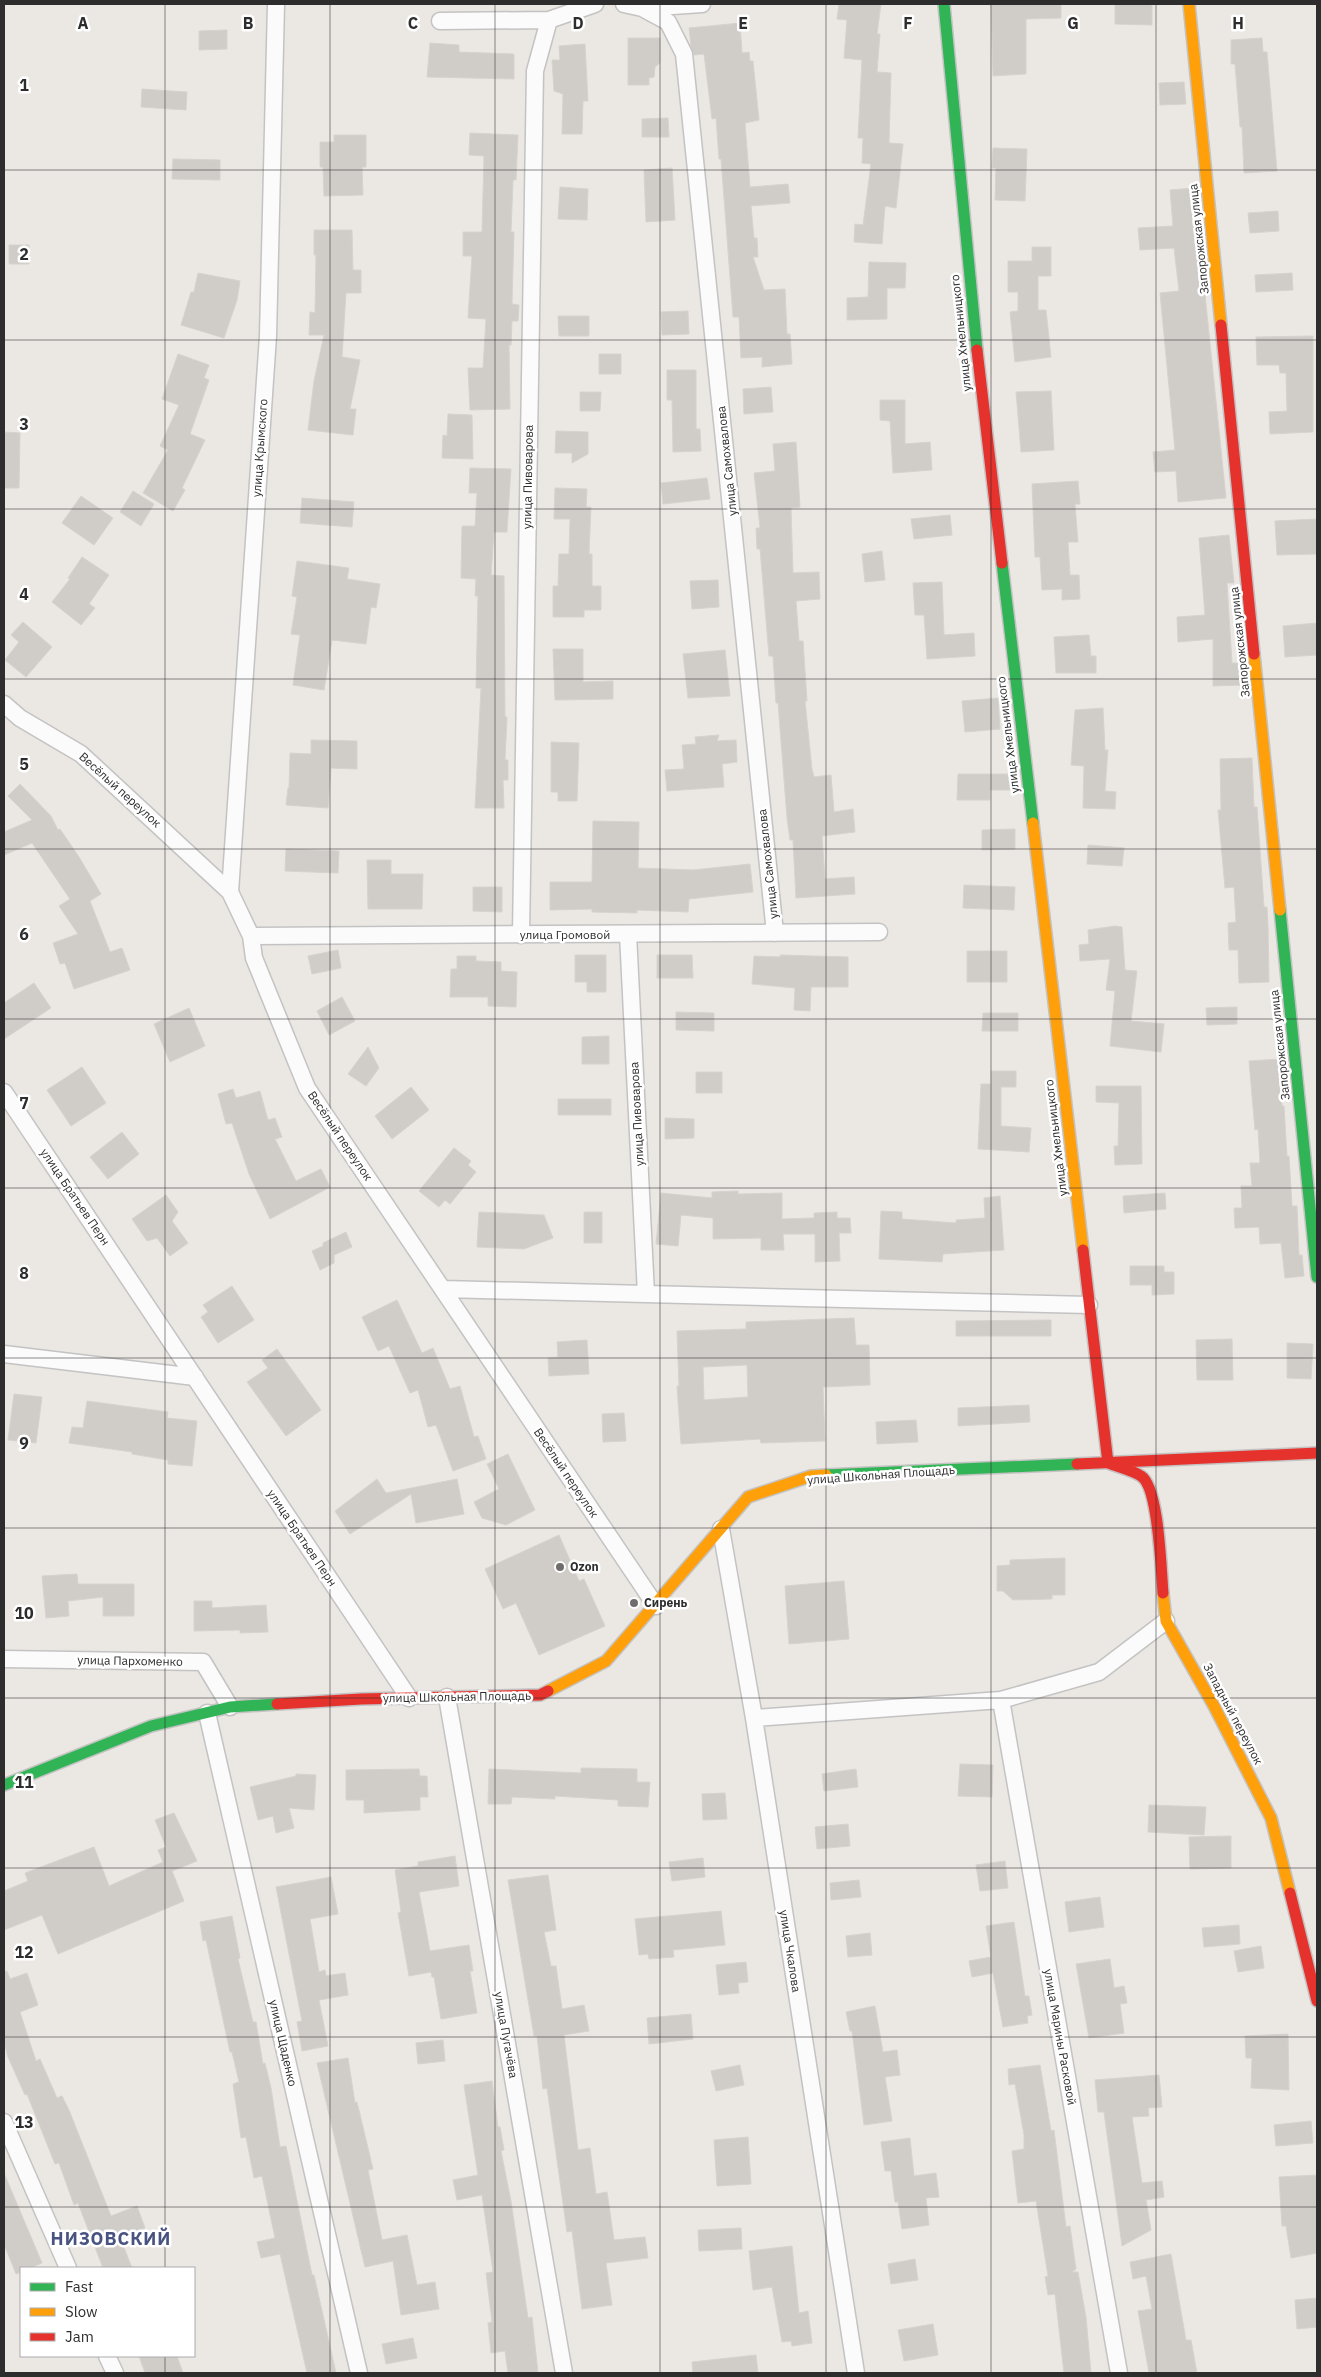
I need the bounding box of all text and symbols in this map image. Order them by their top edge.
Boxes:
text: A [78,13,89,33]
text: B [243,13,254,33]
text: C [408,13,418,33]
text: D [572,13,584,33]
text: E [738,13,748,33]
text: F [903,13,913,33]
text: G [1067,13,1079,33]
text: H [1232,13,1244,33]
text: 1 [19,75,29,95]
street label: Запорожская улица [1185,182,1212,295]
text: 2 [19,244,29,264]
street label: улица Хмельницкого [947,274,974,392]
street label: улица Крымского [249,398,270,498]
street label: улица Самохвалова [713,405,740,517]
text: 3 [19,414,29,434]
street label: улица Пивоварова [519,424,536,529]
text: 4 [19,584,29,604]
street label: Запорожская улица [1226,585,1253,698]
street label: улица Хмельницкого [993,676,1022,794]
street label: Весёлый переулок [76,749,165,831]
text: 5 [19,754,29,774]
street label: улица Самохвалова [754,808,781,920]
text: 6 [19,924,29,944]
street label: улица Громовой [520,927,610,942]
street label: Запорожская улица [1266,988,1293,1101]
street label: улица Пивоварова [626,1061,647,1167]
street label: улица Хмельницкого [1041,1079,1070,1197]
street label: Весёлый переулок [305,1088,376,1184]
text: 7 [19,1093,29,1113]
street label: улица Братьев Перн [37,1145,113,1248]
text: 8 [19,1263,29,1283]
street label: Весёлый переулок [531,1425,602,1521]
text: 9 [19,1433,29,1453]
street label: улица Школьная Площадь [807,1462,955,1487]
street label: улица Братьев Перн [264,1486,340,1589]
place label: Ozon [570,1559,599,1574]
marker: Ozon [554,1561,566,1573]
place label: Сирень [644,1595,688,1610]
marker: Сирень [628,1597,640,1609]
text: 10 [14,1603,34,1623]
street label: улица Пархоменко [77,1652,183,1669]
street label: Западный переулок [1200,1660,1267,1767]
street label: улица Школьная Площадь [383,1688,531,1705]
text: 11 [14,1772,34,1792]
street label: улица Чкалова [777,1909,805,1994]
text: 12 [14,1942,34,1962]
street label: улица Марины Расковой [1041,1968,1080,2106]
street label: улица Пугачёва [491,1990,522,2080]
street label: улица Щаденко [266,1998,301,2088]
text: 13 [14,2112,34,2132]
district label: НИЗОВСКИЙ [51,2227,171,2250]
legend [20,2267,195,2357]
text: Fast [65,2277,93,2296]
text: Slow [65,2302,98,2321]
text: Jam [65,2327,94,2346]

